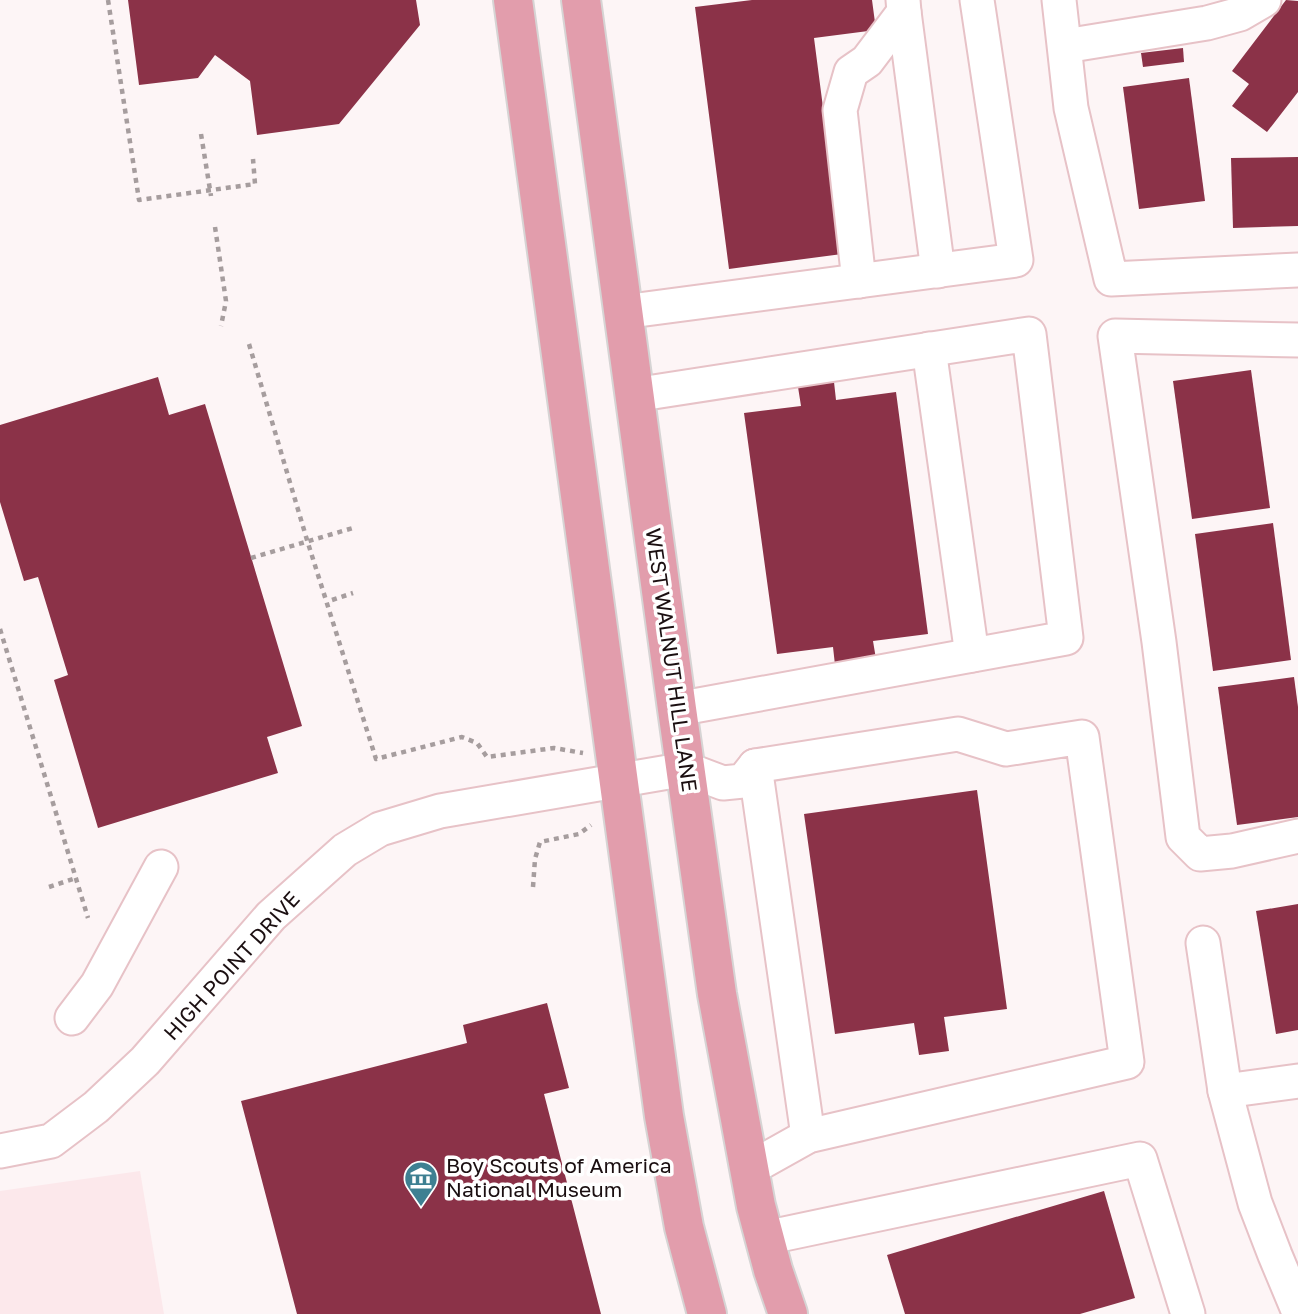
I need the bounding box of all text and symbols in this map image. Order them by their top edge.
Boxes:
street label: WEST WALNUT HILL LANE [641,526,703,793]
street label: HIGH POINT DRIVE [158,886,305,1045]
place label: Boy Scouts of America National Museum [446,1152,672,1202]
museum icon: Boy Scouts of America National Museum [402,1159,440,1208]

